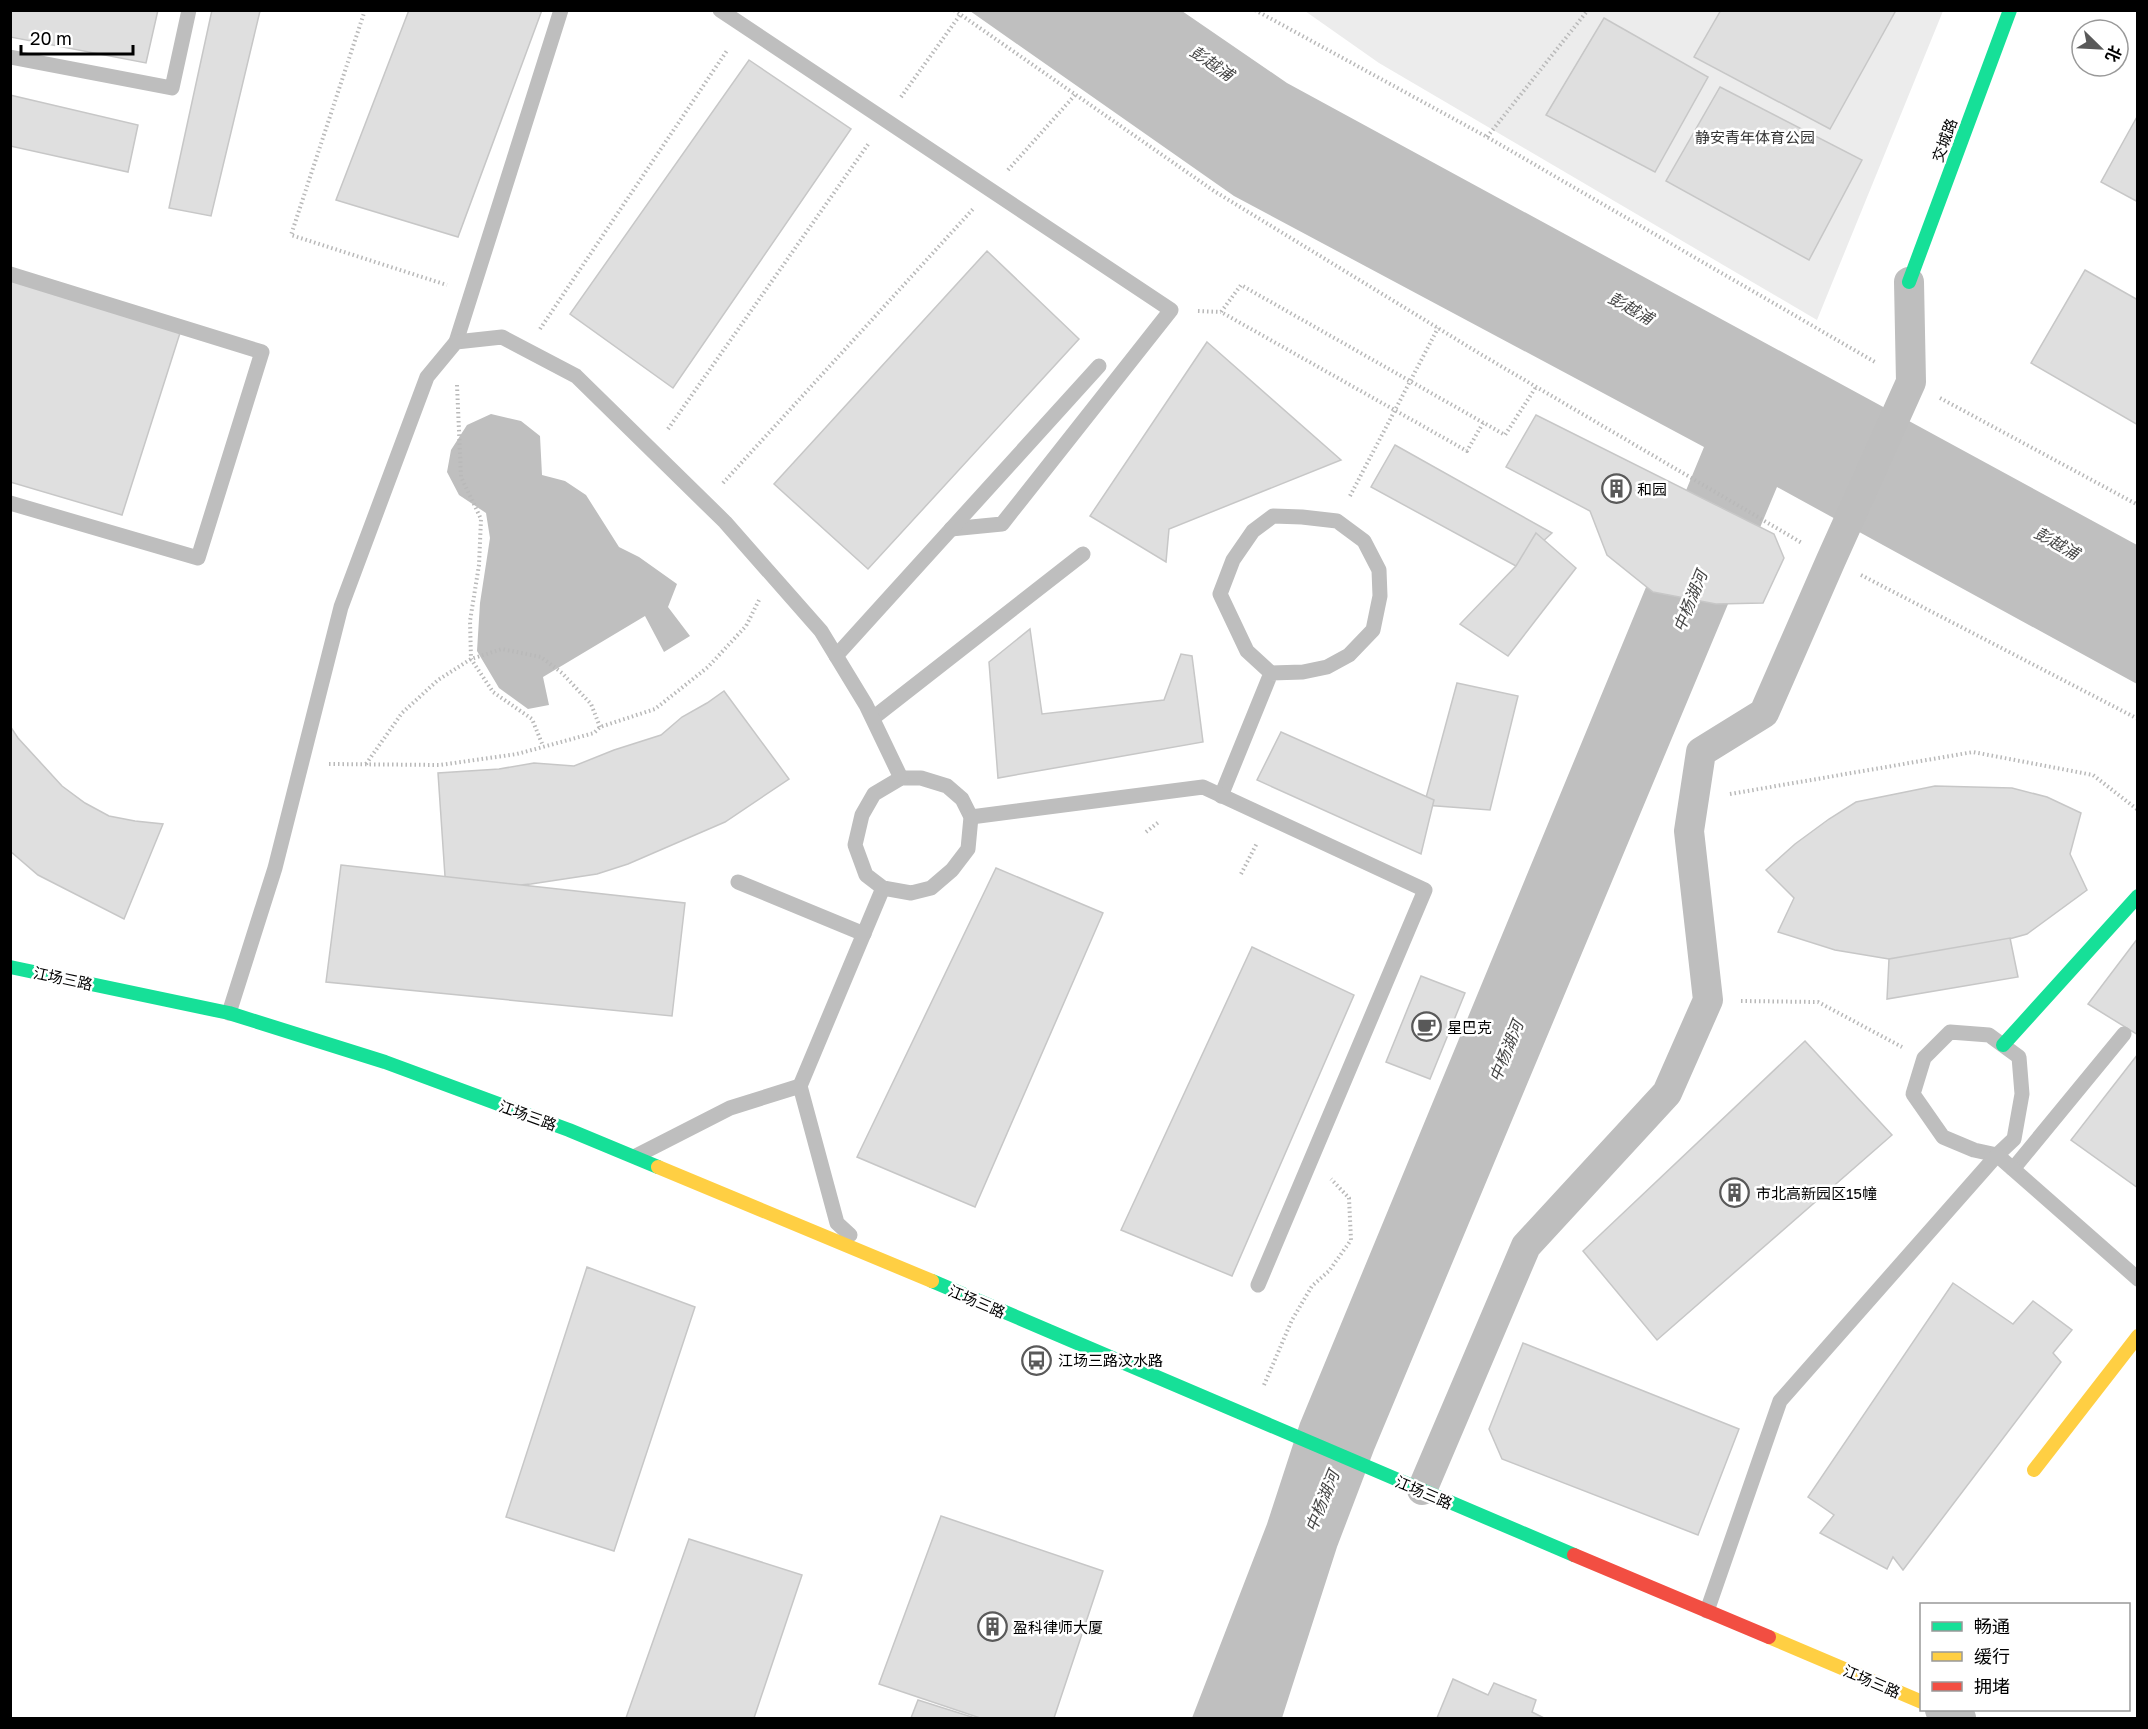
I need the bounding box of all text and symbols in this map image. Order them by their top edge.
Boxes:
scale bar [21,18,134,56]
north arrow [2070,18,2130,78]
text: 20 m [30,27,72,49]
water label: 彭越浦 [1187,41,1240,86]
text: 北 [2101,43,2126,65]
street label: 交城路 [1928,116,1960,164]
park label: 静安青年体育公园 [1695,128,1815,146]
water label: 彭越浦 [1605,288,1659,330]
building icon: 和园 [1600,473,1632,505]
place label: 和园 [1637,480,1667,498]
water label: 彭越浦 [2031,523,2085,565]
water label: 中杨湖河 [1669,565,1712,634]
street label: 江场三路 [32,963,94,993]
cafe icon: 星巴克 [1410,1011,1442,1043]
water label: 中杨湖河 [1485,1015,1528,1084]
place label: 星巴克 [1447,1018,1492,1036]
street label: 江场三路 [497,1096,559,1134]
building icon: 市北高新园区15幢 [1719,1177,1751,1209]
place label: 市北高新园区15幢 [1756,1184,1877,1202]
street label: 江场三路 [946,1281,1008,1321]
bus stop icon: 江场三路汶水路 [1021,1344,1053,1376]
place label: 江场三路汶水路 [1058,1351,1163,1369]
water label: 中杨湖河 [1301,1465,1344,1534]
street label: 江场三路 [1393,1472,1455,1512]
legend [1920,1603,2130,1711]
building icon: 盈科律师大厦 [976,1611,1008,1643]
text: 畅通 [1974,1615,2010,1637]
place label: 盈科律师大厦 [1013,1618,1103,1636]
text: 缓行 [1974,1645,2010,1667]
street label: 江场三路 [1841,1661,1903,1701]
text: 拥堵 [1974,1675,2010,1697]

